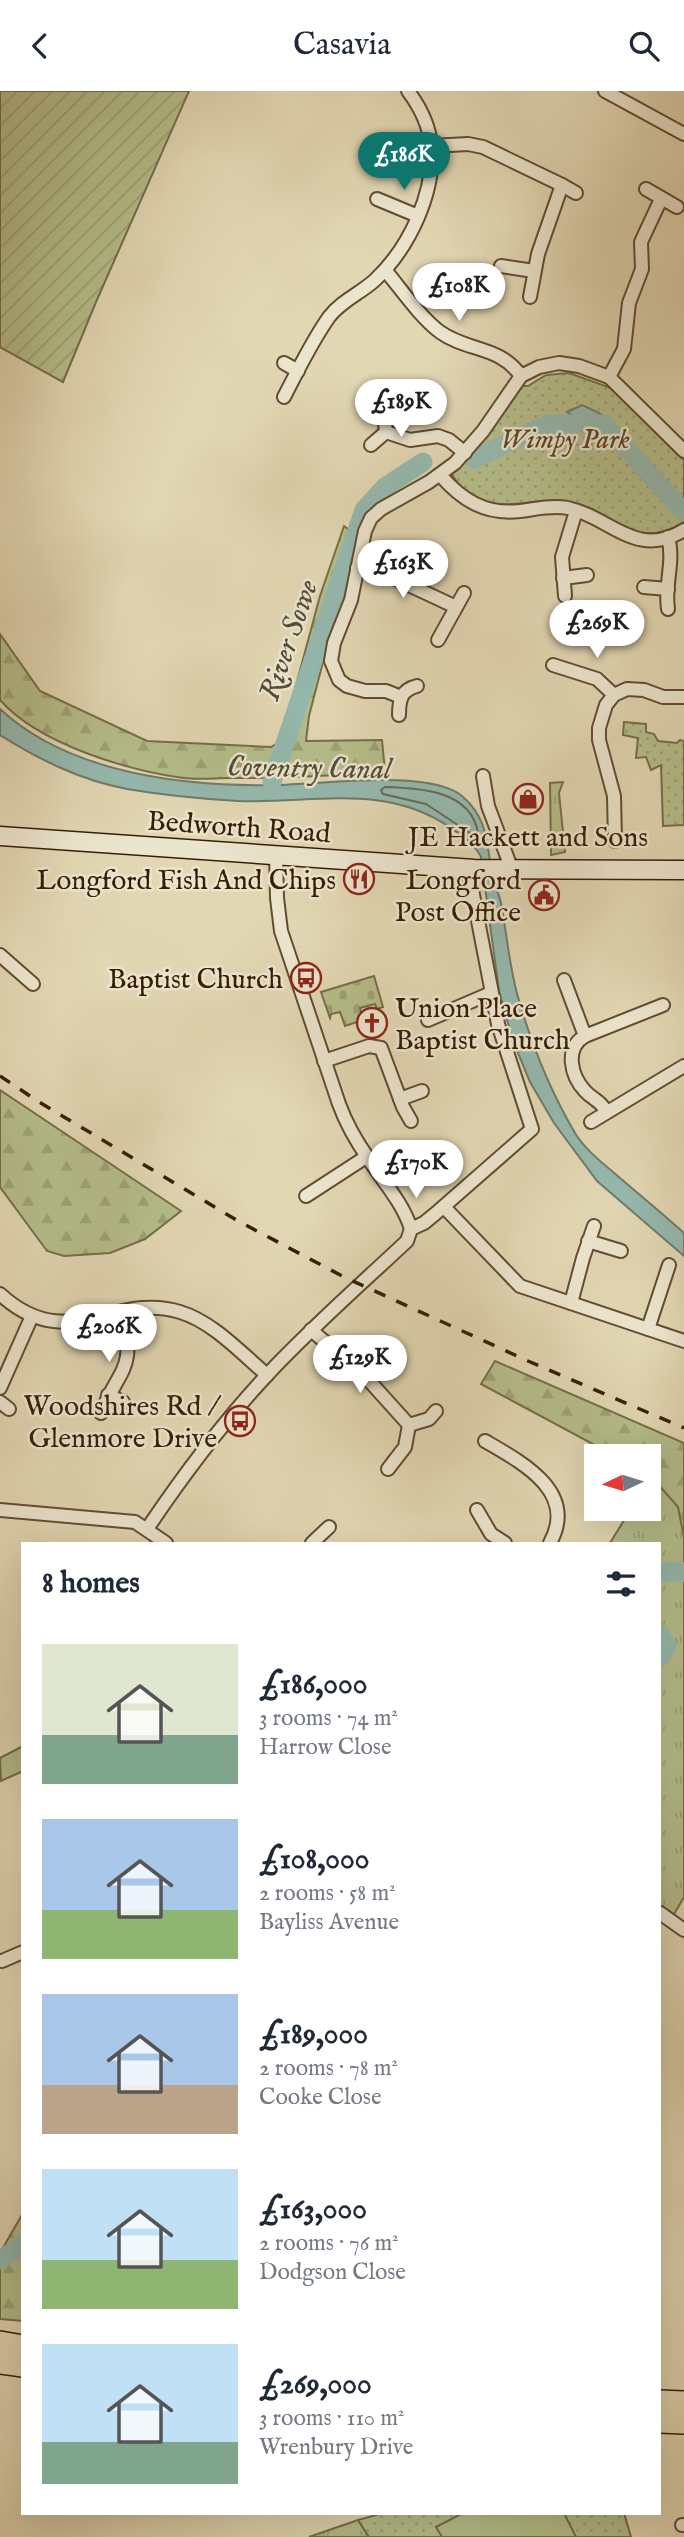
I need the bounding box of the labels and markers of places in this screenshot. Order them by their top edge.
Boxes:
pin: £186K [355,133,453,192]
pin: £108K [410,264,508,323]
pin: £189K [352,379,450,439]
pin: £163K [354,540,452,600]
pin: £269K [548,601,646,660]
shop icon: JE Hackett and Sons [511,782,545,816]
place label: JE Hackett and Sons [405,821,648,856]
restaurant icon: Longford Fish And Chips [342,862,376,896]
place label: Longford Fish And Chips [36,864,336,899]
place label: Longford Post Office [395,864,521,931]
public building icon: Longford Post Office [527,878,561,912]
bus stop icon: Baptist Church [289,961,323,995]
place label: Baptist Church [108,963,283,998]
place label: Union Place Baptist Church [395,992,570,1059]
church icon: Union Place Baptist Church [355,1006,389,1040]
pin: £170K [367,1141,465,1200]
pin: £206K [60,1305,158,1364]
pin: £129K [311,1335,409,1395]
place label: Woodshires Rd / Glenmore Drive [24,1390,221,1457]
bus stop icon: Woodshires Rd / Glenmore Drive [223,1404,257,1438]

